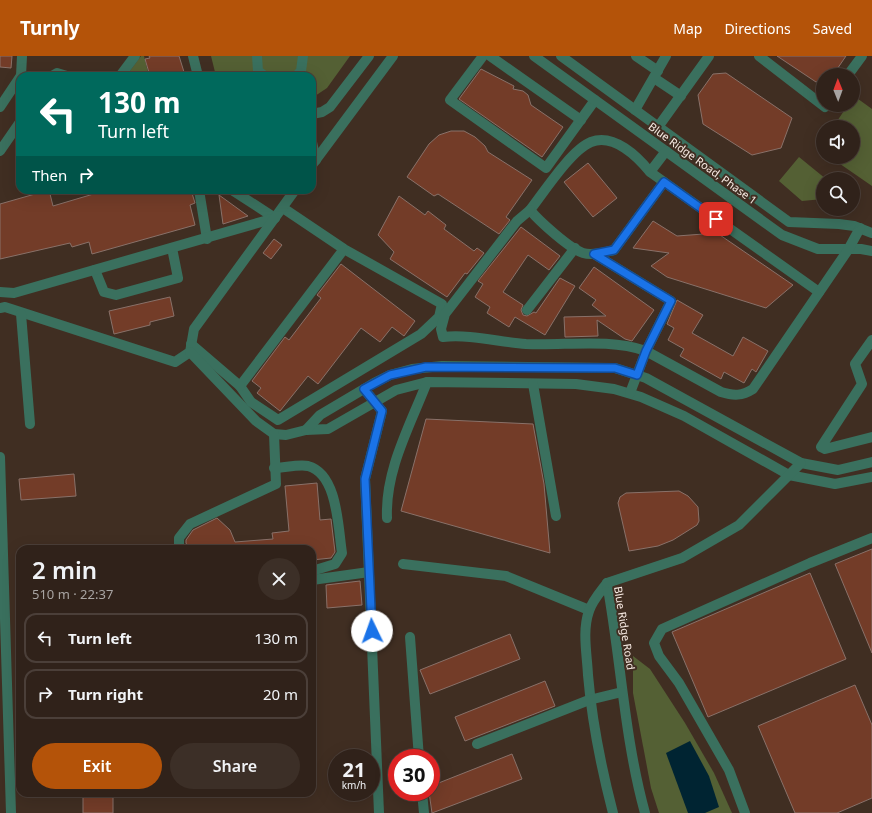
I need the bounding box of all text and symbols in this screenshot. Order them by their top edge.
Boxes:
text: Turnly [20,15,80,41]
text: Map [673,19,702,38]
text: Directions [724,19,791,38]
text: Saved [813,19,852,38]
north arrow [816,68,860,112]
map controls [816,68,860,216]
text: 130 m [98,83,181,121]
icon: left [32,88,84,140]
text: Turn left [98,119,169,143]
street label: Blue Ridge Road, Phase 1 [646,119,760,207]
button: sound [816,120,860,164]
icon: right [75,164,97,186]
text: Then [32,165,67,185]
button: search [816,172,860,216]
pin [699,202,733,236]
icon: arrive [705,208,727,230]
text: 2 min [32,553,97,586]
button: close [258,558,300,600]
text: 510 m · 22:37 [32,585,113,603]
street label: Blue Ridge Road [611,585,639,671]
position arrow [351,610,393,652]
icon: left [34,627,56,649]
text: Turn left [68,628,132,648]
text: 130 m [254,628,298,648]
icon: right [34,683,56,705]
text: Turn right [68,684,143,704]
text: 20 m [263,684,298,704]
button: Exit [32,743,162,789]
button: Share [170,743,300,789]
speed limit sign: 30 [388,749,440,801]
text: 21 [343,756,365,783]
text: km/h [342,778,366,792]

